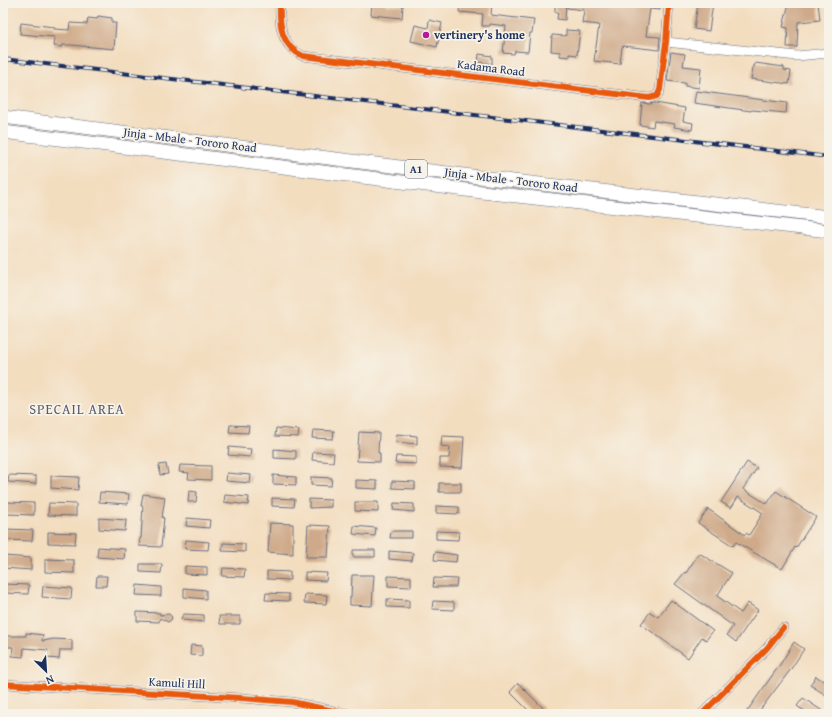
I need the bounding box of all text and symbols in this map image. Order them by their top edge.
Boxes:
place label: vertinery's home [434,26,525,43]
marker: vertinery's home [421,30,431,40]
street label: Kadama Road [456,55,526,80]
street label: Jinja - Mbale - Tororo Road [120,123,258,156]
road number: A1 [405,160,427,178]
street label: Jinja - Mbale - Tororo Road [441,163,579,196]
district label: SPECAIL AREA [29,399,125,419]
north arrow [26,651,66,691]
text: N [43,671,57,689]
street label: Kamuli Hill [148,673,206,693]

